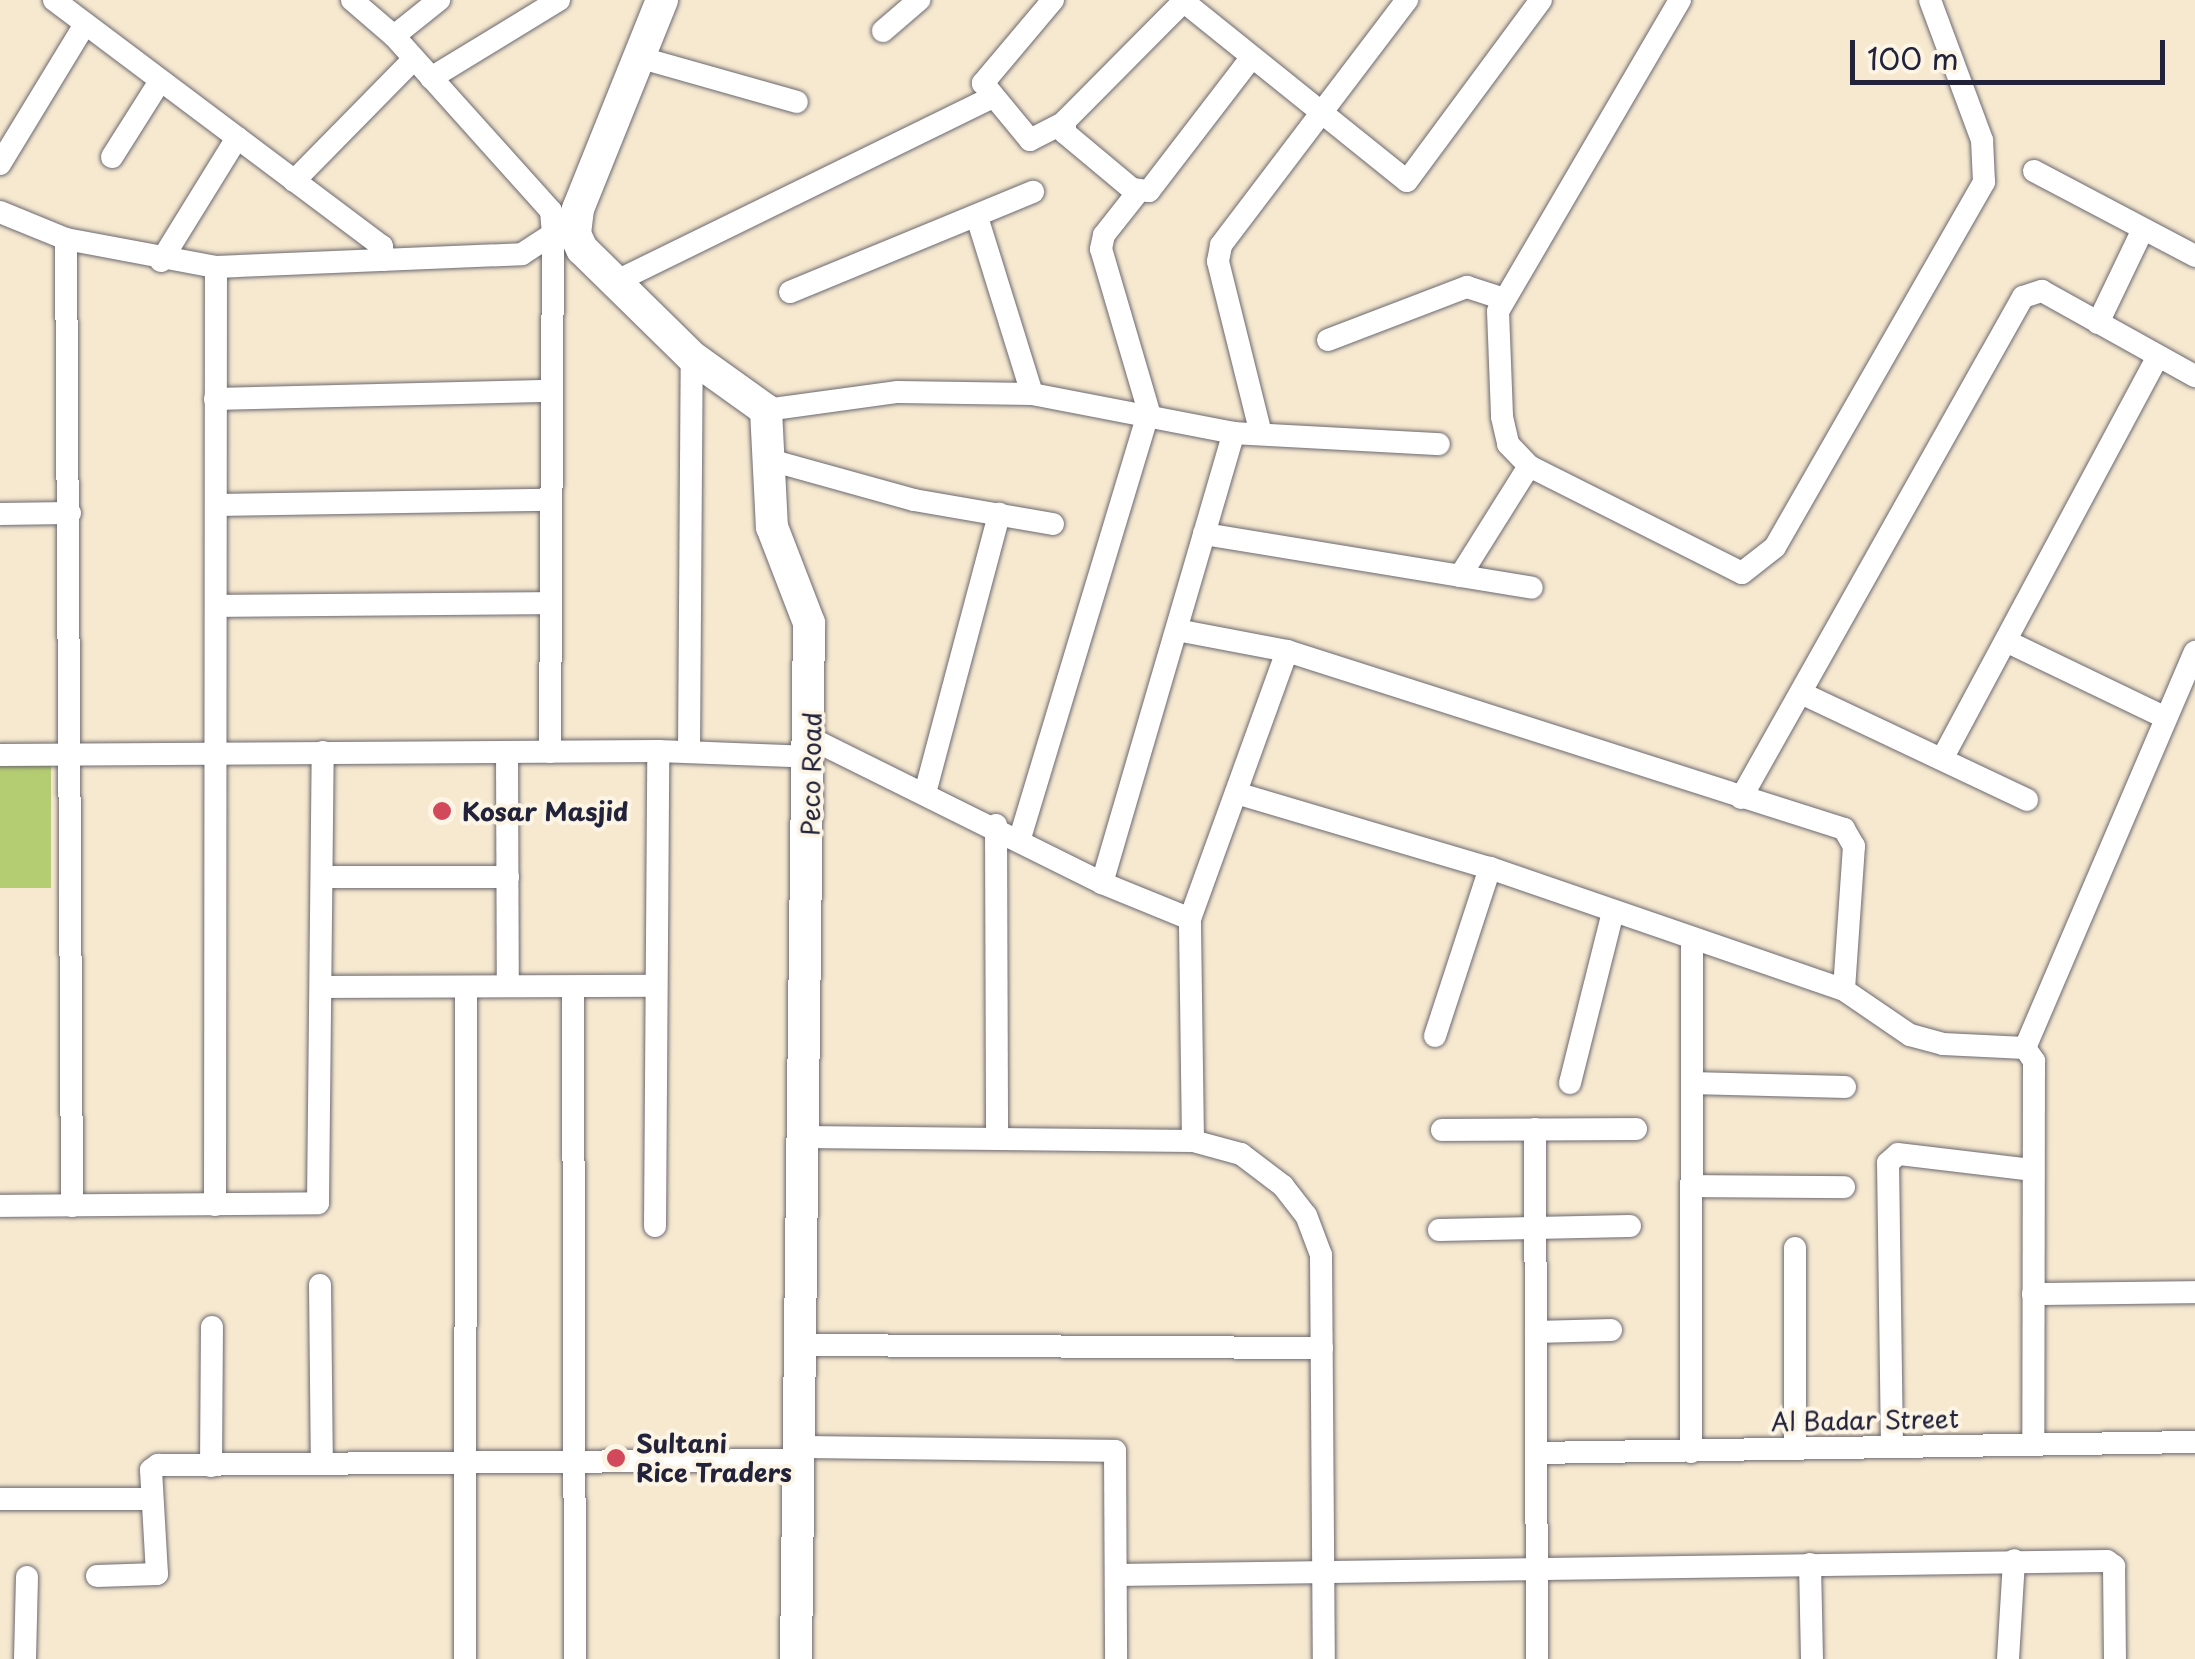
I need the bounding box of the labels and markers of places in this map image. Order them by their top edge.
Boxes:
place label: Kosar Masjid [462,796,628,826]
marker: Kosar Masjid [431,800,453,822]
place label: Sultani Rice Traders [636,1429,794,1488]
marker: Sultani Rice Traders [605,1447,627,1469]

